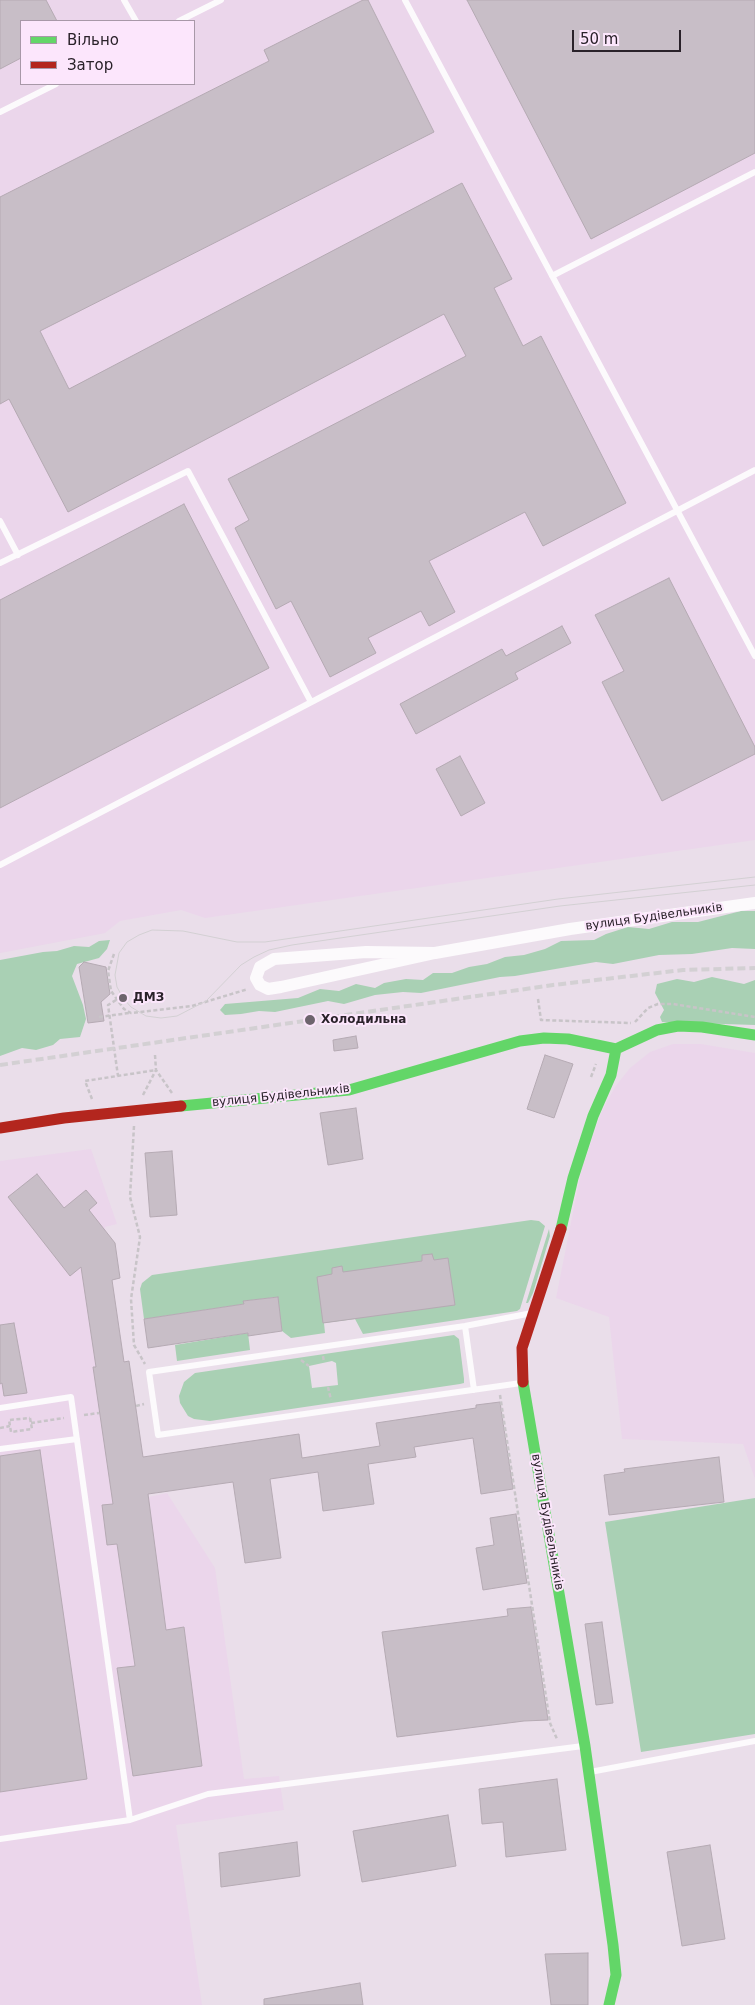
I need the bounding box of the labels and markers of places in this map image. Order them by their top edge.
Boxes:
place label: ДМЗ [133,991,164,1005]
marker: ДМЗ [117,992,129,1004]
marker: Холодильна [303,1013,317,1027]
place label: Холодильна [321,1013,406,1027]

